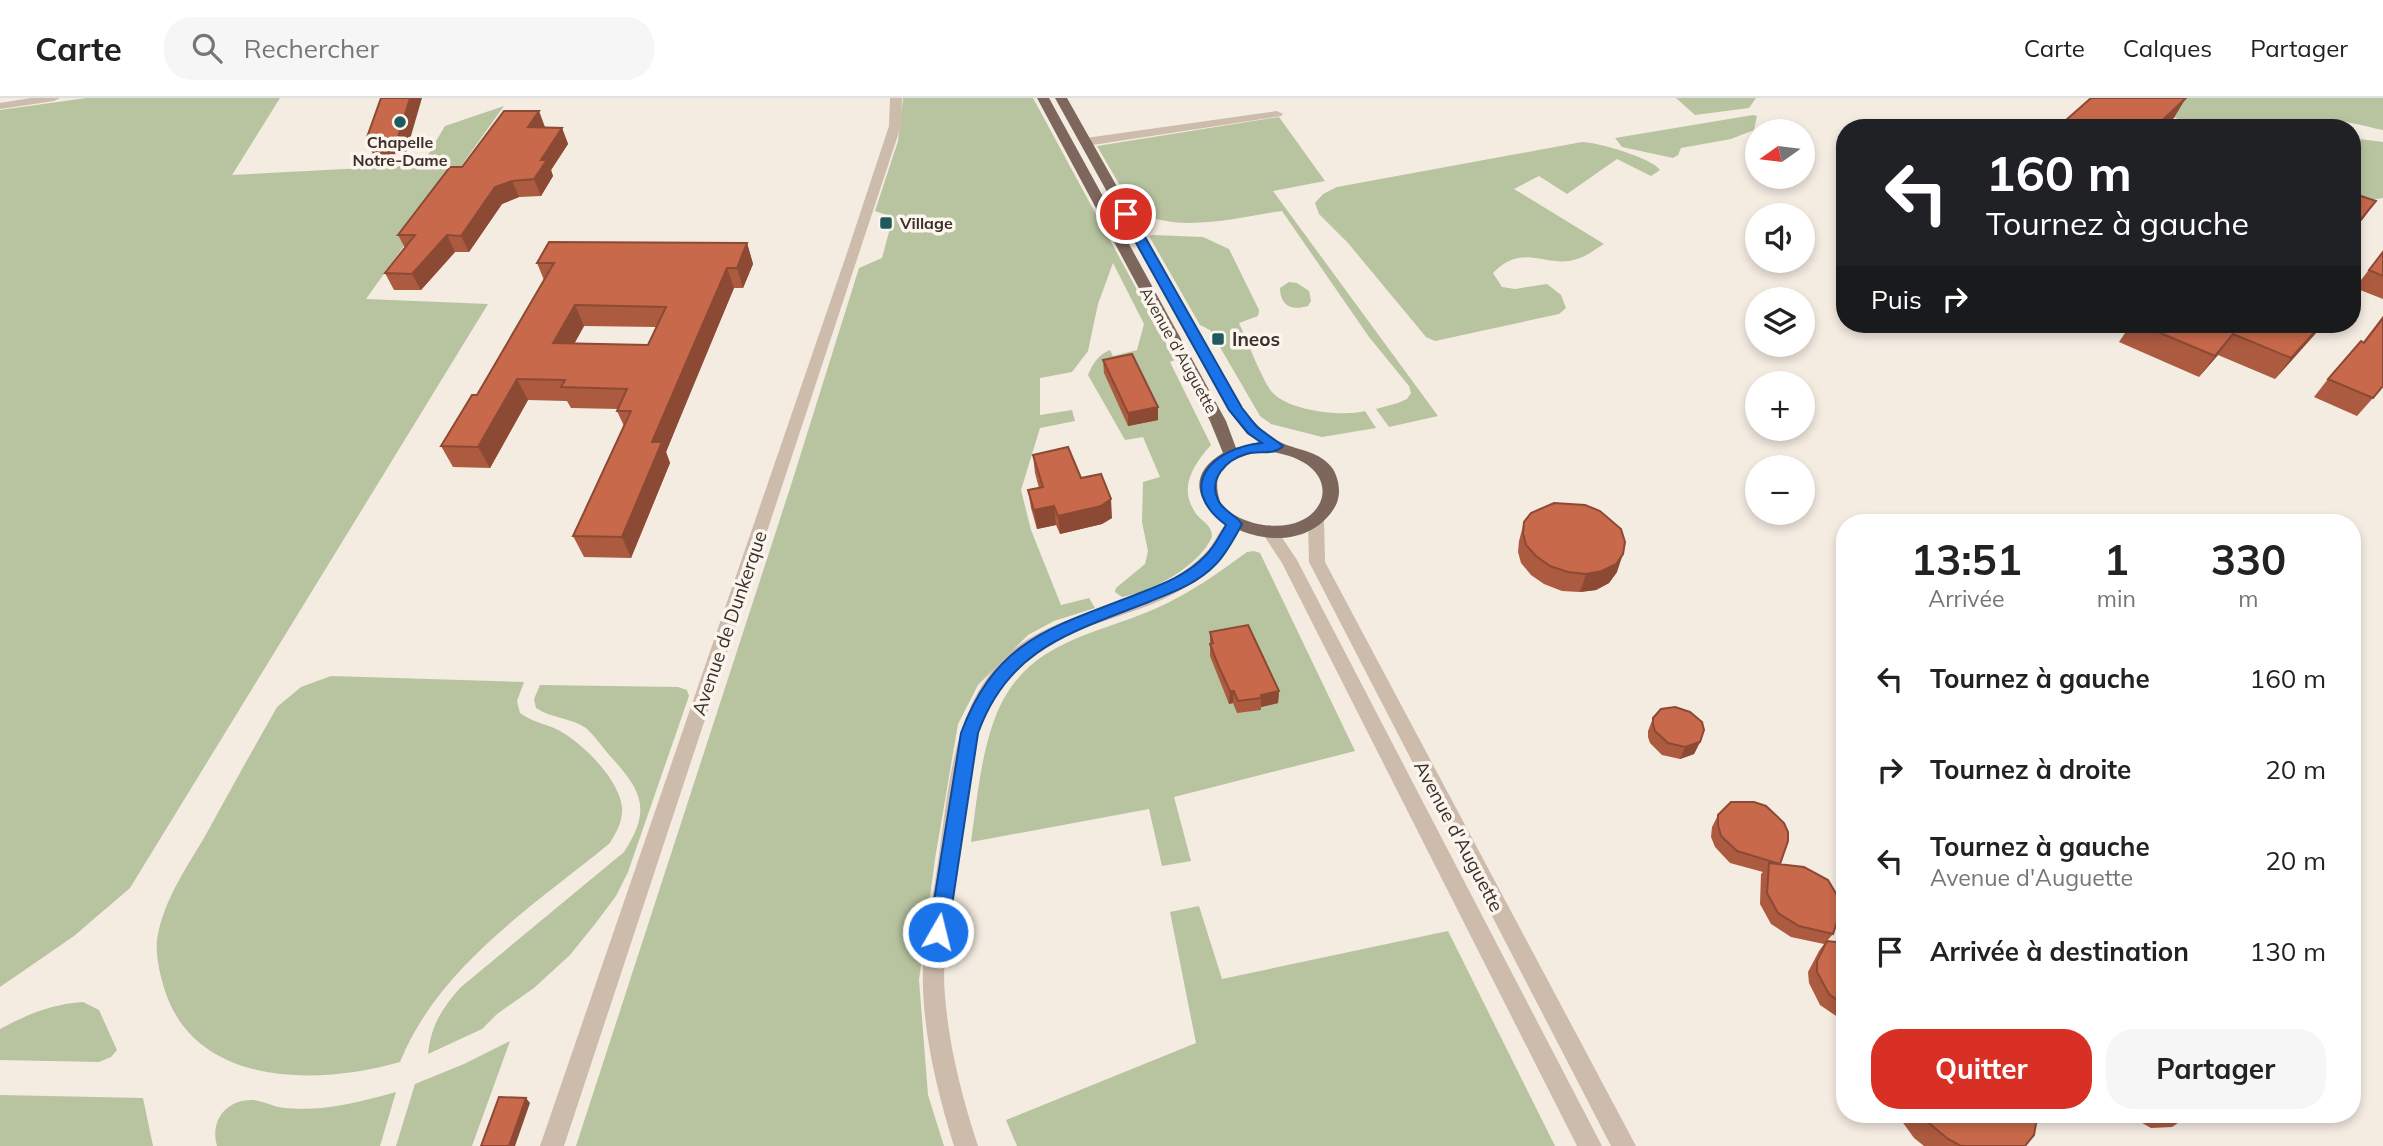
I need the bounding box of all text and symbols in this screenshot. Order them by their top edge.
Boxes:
search box [164,17,654,80]
text: Carte [35,28,122,69]
icon: search [188,29,226,67]
text: Rechercher [244,32,379,65]
text: Carte [2024,33,2085,63]
text: Calques [2123,33,2212,63]
text: Partager [2250,33,2348,63]
marker: Chapelle Notre-Dame [392,114,408,130]
north arrow [1745,119,1815,189]
map controls [1745,119,1815,525]
place label: Chapelle Notre-Dame [353,132,448,170]
text: 160 m [1986,142,2132,203]
icon: left [1871,147,1962,238]
pin [1096,184,1156,244]
icon: arrive [1107,195,1145,233]
button: sound [1745,203,1815,273]
text: Tournez à gauche [1986,203,2249,243]
place label: Village [899,213,953,233]
marker: Village [878,215,894,231]
icon: right [1936,280,1974,318]
street label: Avenue d'Auguette [1136,283,1222,417]
text: Puis [1871,283,1922,316]
button: layers [1745,287,1815,357]
place label: Ineos [1232,327,1280,351]
marker: Ineos [1210,331,1226,347]
button: + [1745,371,1815,441]
button: − [1745,455,1815,525]
street label: Avenue de Dunkerque [686,528,772,718]
text: 13:51 [1911,533,2022,586]
text: 1 [2104,533,2129,586]
text: 330 [2211,533,2286,586]
text: Arrivée [1928,584,2004,613]
text: min [2097,584,2136,613]
text: m [2238,584,2259,613]
icon: left [1871,660,1909,698]
text: Tournez à gauche [1930,662,2150,695]
text: 160 m [2250,662,2326,695]
icon: right [1871,751,1909,789]
text: Tournez à droite [1930,753,2131,786]
text: 20 m [2265,753,2326,786]
street label: Avenue d'Auguette [1409,756,1509,916]
text: Tournez à gauche [1930,830,2150,863]
icon: left [1871,842,1909,880]
text: 20 m [2265,844,2326,877]
text: Avenue d'Auguette [1930,863,2133,892]
position arrow [901,895,975,969]
icon: arrive [1871,933,1909,971]
text: Arrivée à destination [1930,935,2189,968]
text: 130 m [2250,935,2326,968]
button: Quitter [1871,1029,2092,1109]
button: Partager [2106,1029,2326,1109]

